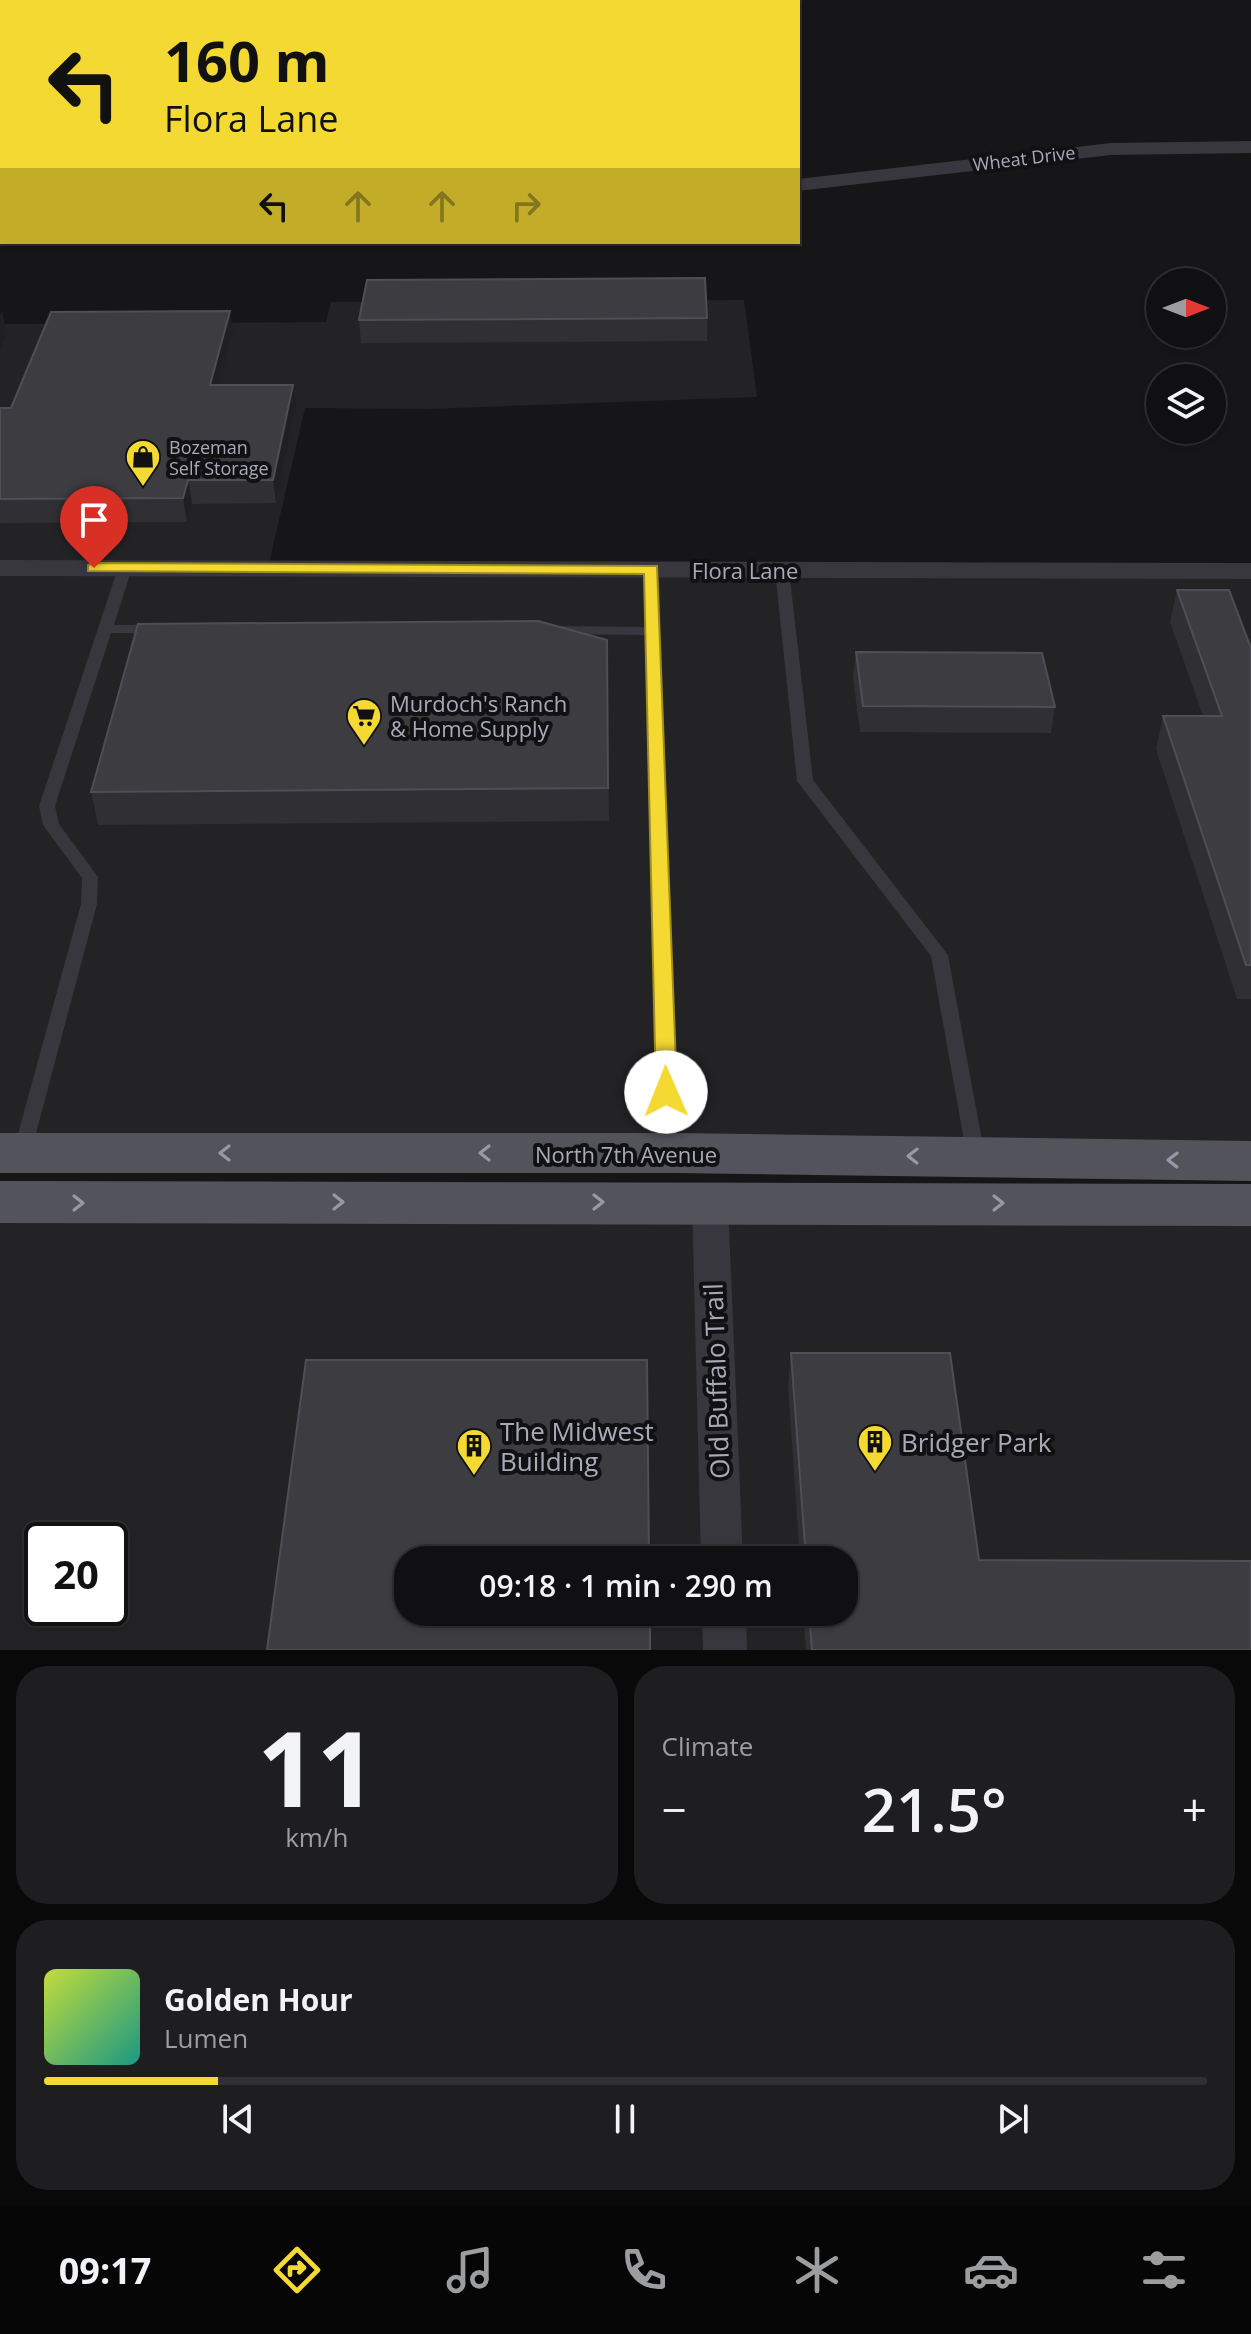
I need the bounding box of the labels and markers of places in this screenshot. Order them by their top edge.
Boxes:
place label: Bozeman Self Storage [169,435,269,480]
shop icon: Bozeman Self Storage [124,438,162,488]
pin [60,486,128,568]
place label: Murdoch's Ranch & Home Supply [390,688,567,743]
supermarket icon: Murdoch's Ranch & Home Supply [345,697,383,747]
place label: The Midwest Building [500,1413,654,1479]
building icon: Bridger Park [856,1423,894,1473]
place label: Bridger Park [901,1424,1052,1460]
building icon: The Midwest Building [455,1427,493,1477]

